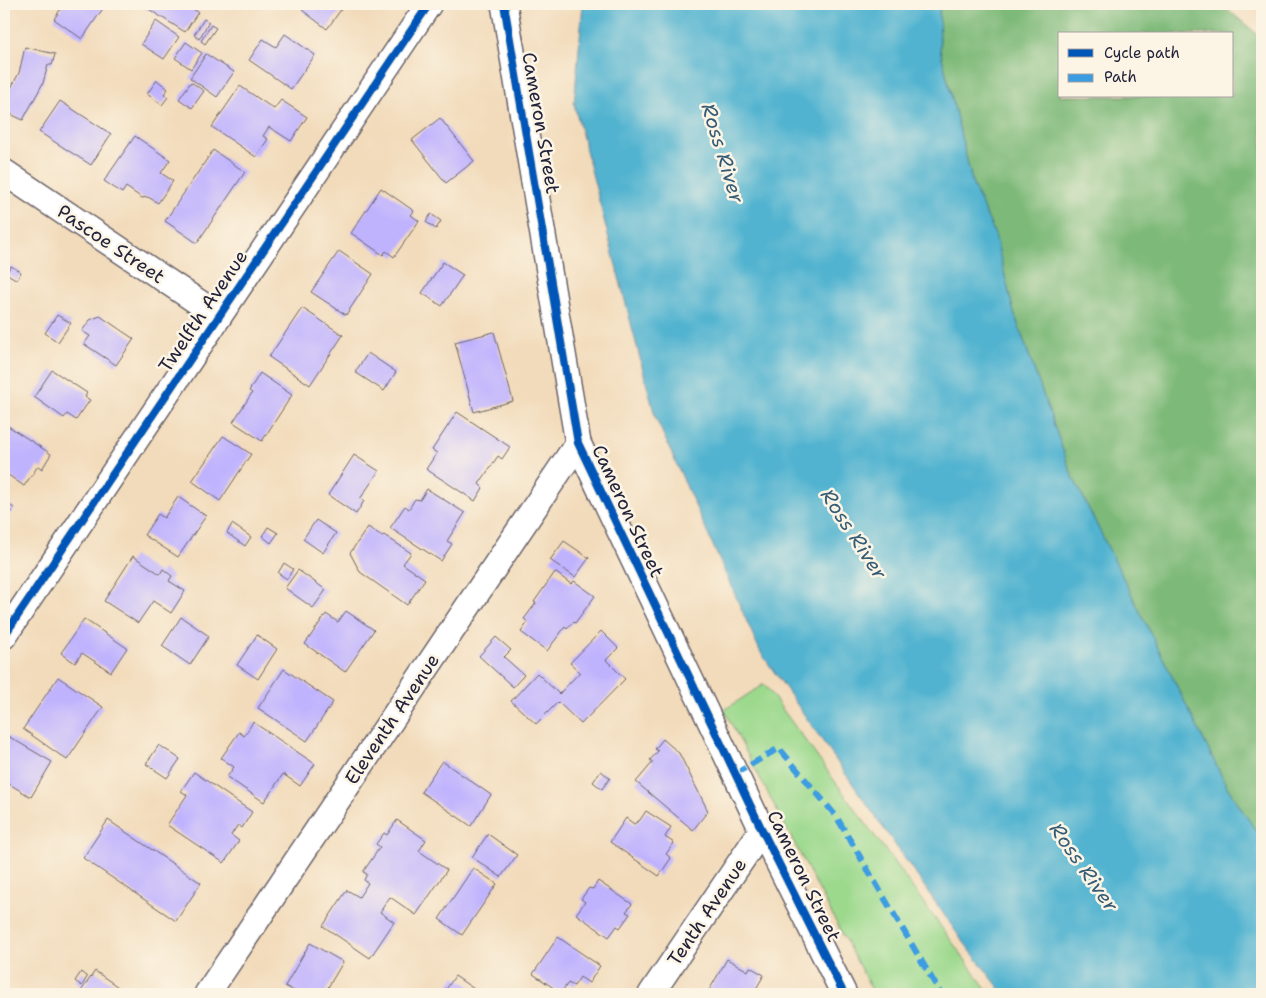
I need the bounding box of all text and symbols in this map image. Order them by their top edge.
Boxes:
legend [1058,32,1234,98]
text: Cycle path [1104,43,1180,63]
street label: Cameron Street [516,50,566,196]
text: Path [1104,67,1137,87]
water label: Ross River [695,100,751,207]
street label: Pascoe Street [52,199,170,289]
street label: Twelfth Avenue [153,245,253,377]
street label: Cameron Street [586,441,670,581]
water label: Ross River [815,484,893,585]
street label: Eleventh Avenue [339,649,445,789]
street label: Cameron Street [761,806,847,946]
water label: Ross River [1044,817,1125,917]
street label: Tenth Avenue [662,853,752,971]

